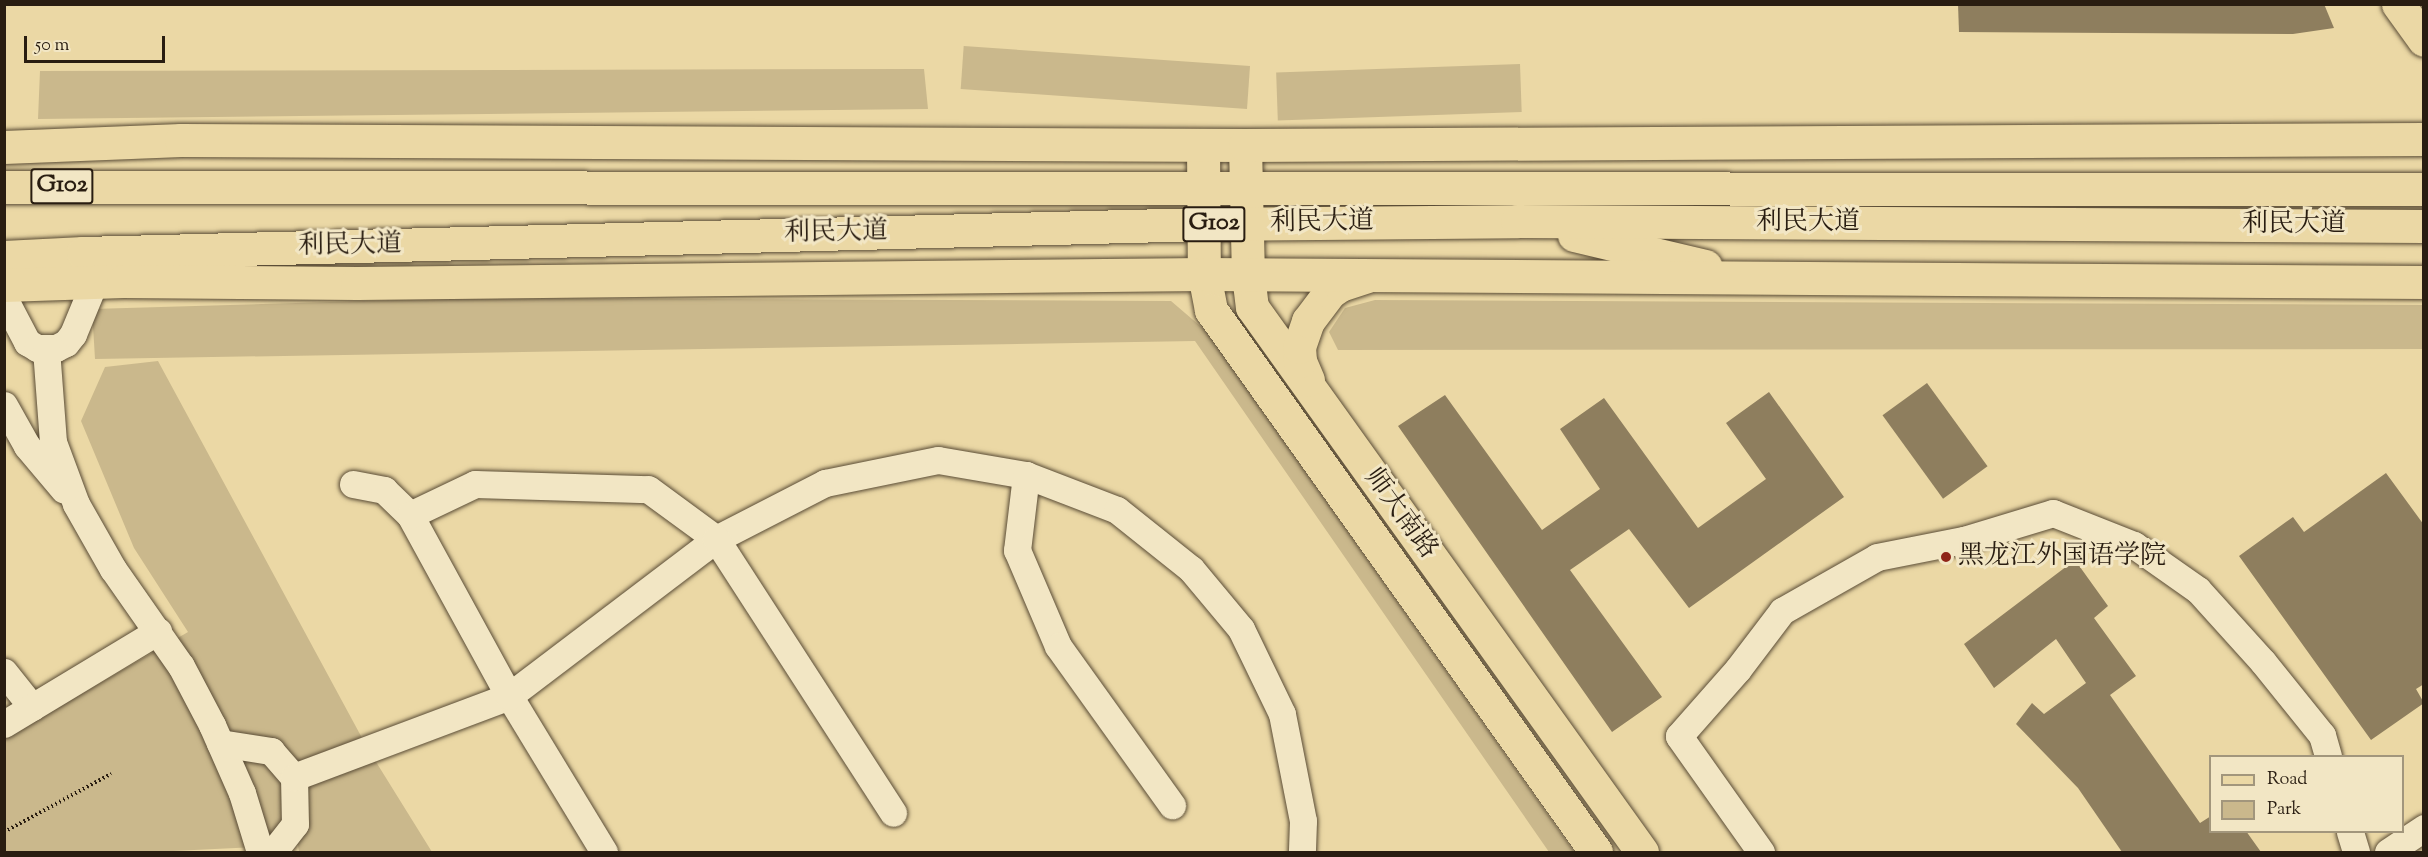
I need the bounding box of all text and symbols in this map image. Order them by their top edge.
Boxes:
scale bar [27,24,168,62]
text: 50 m [35,33,69,59]
road number: G102 [29,165,95,207]
road number: G102 [1181,203,1247,245]
street label: 利民大道 [1270,206,1374,240]
street label: 利民大道 [1756,207,1860,239]
street label: 利民大道 [2242,209,2346,241]
street label: 利民大道 [784,216,888,250]
street label: 利民大道 [298,229,402,263]
street label: 师大南路 [1357,463,1443,565]
place label: 黑龙江外国语学院 [1958,541,2166,573]
marker: 黑龙江外国语学院 [1939,550,1953,564]
legend [2209,755,2404,833]
text: Road [2267,767,2307,793]
text: Park [2267,797,2301,823]

